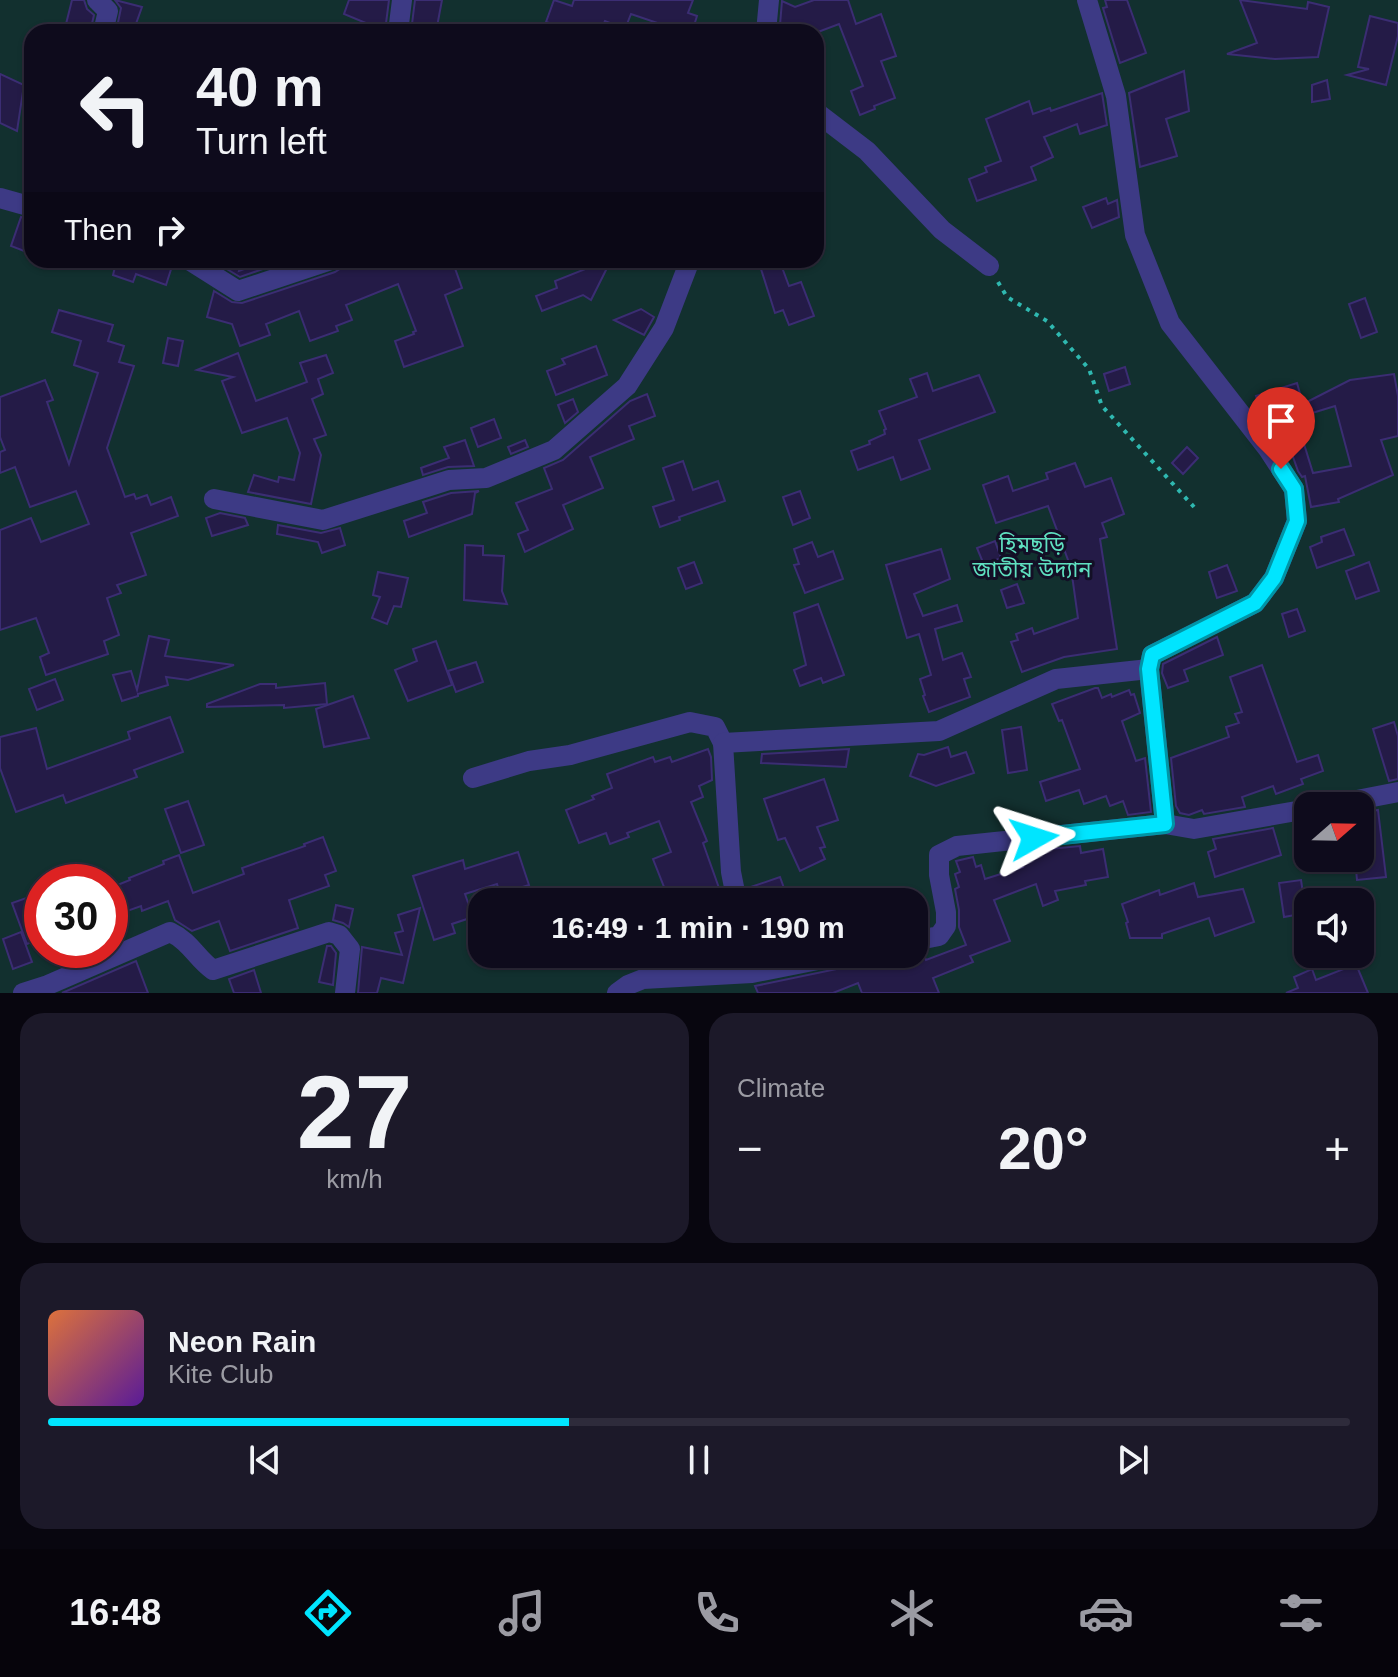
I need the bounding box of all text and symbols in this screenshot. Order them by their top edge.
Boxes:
text: 40 m [196,55,324,118]
icon: left [64,56,168,160]
text: Turn left [196,121,327,162]
icon: right [148,208,192,252]
text: Then [64,213,132,246]
pin [1247,387,1315,469]
icon: arrive [1259,399,1303,443]
park label: হিমছড়ি জাতীয় উদ্যান [972,532,1092,582]
north arrow [1294,792,1374,872]
map controls [1294,792,1374,968]
position arrow [992,796,1076,880]
speed limit sign: 30 [24,864,128,968]
button: sound [1294,888,1374,968]
text: 16:49 · 1 min · 190 m [551,911,845,944]
text: 27 [297,1054,412,1170]
text: Climate [737,1073,825,1103]
text: 20° [998,1115,1089,1182]
text: − [737,1124,763,1173]
text: + [1324,1124,1350,1173]
text: km/h [326,1164,383,1194]
text: Neon Rain [168,1325,316,1358]
text: Kite Club [168,1359,274,1389]
icon: previous [243,1438,287,1482]
icon: pause [677,1438,721,1482]
icon: next [1111,1438,1155,1482]
icon: directions [300,1585,356,1641]
icon: music [494,1585,550,1641]
icon: phone [689,1585,745,1641]
icon: climate [884,1585,940,1641]
icon: car [1078,1585,1134,1641]
icon: filters [1273,1585,1329,1641]
text: 16:48 [69,1592,161,1633]

